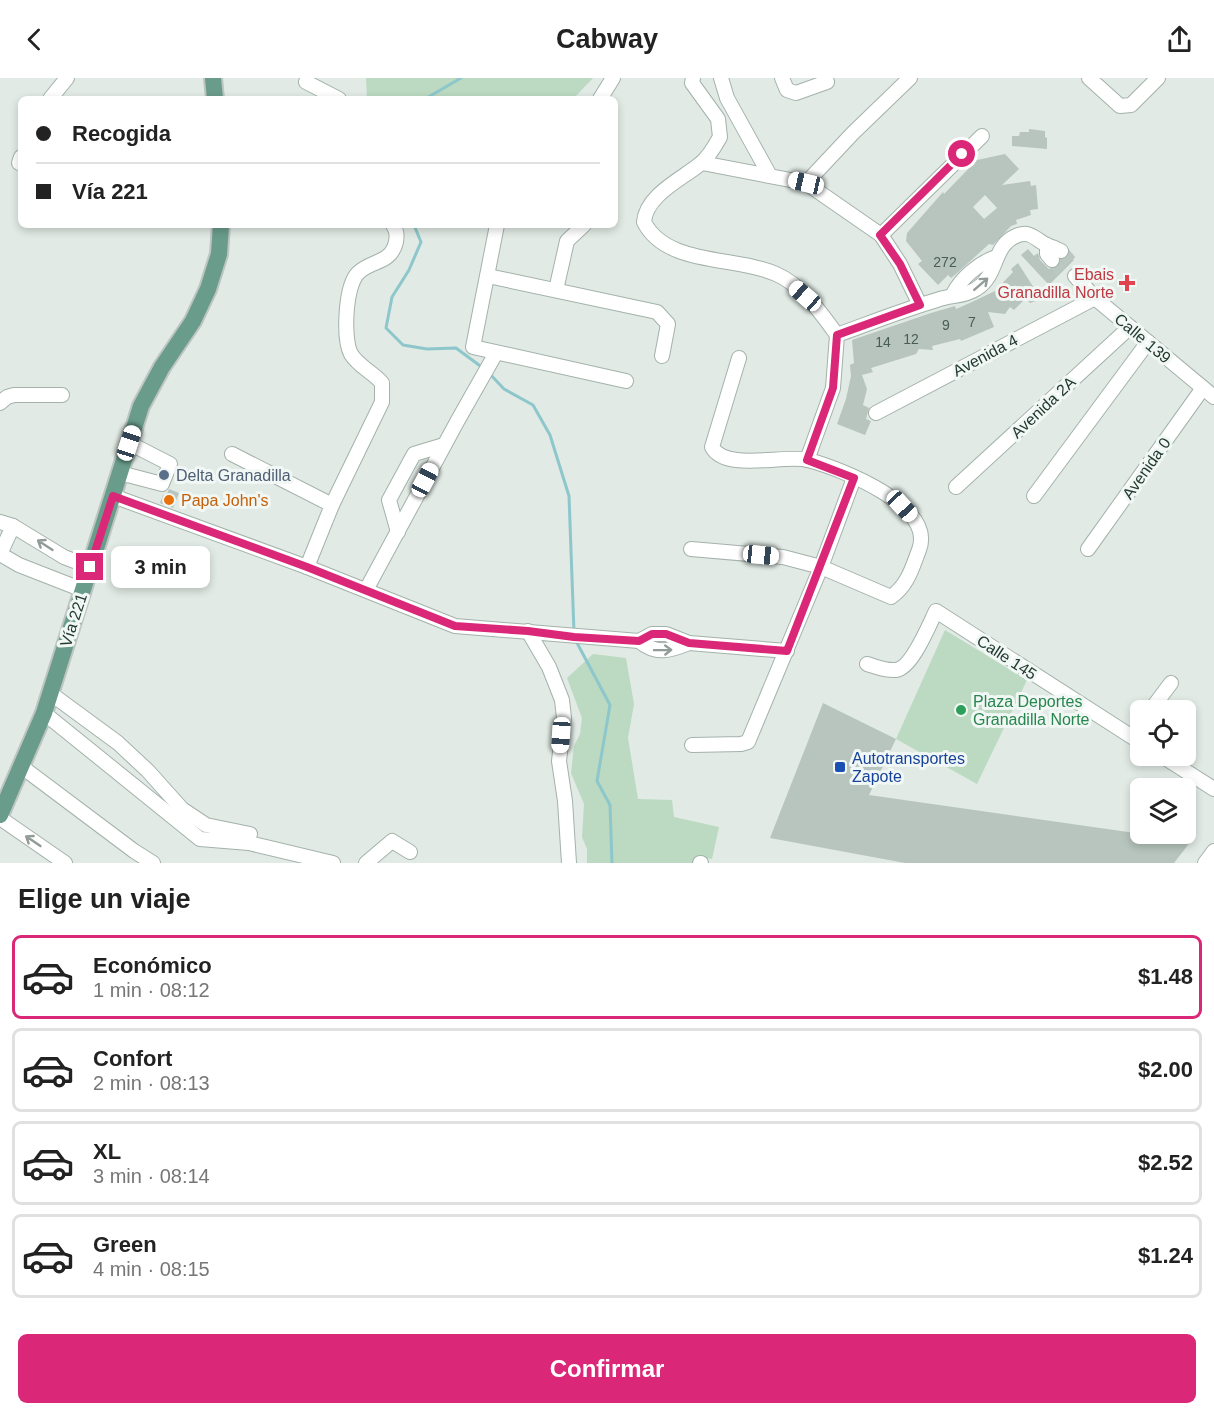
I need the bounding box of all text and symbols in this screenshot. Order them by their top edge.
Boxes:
icon: back [18,23,51,56]
icon: share [1163,23,1196,56]
text: Cabway [556,24,658,54]
text: Recogida [72,121,171,146]
route start [948,140,975,167]
car [786,170,826,196]
text: Vía 221 [72,179,148,204]
house number: 272 [933,254,957,270]
place label: Ebais Granadilla Norte [998,266,1114,301]
marker: Ebais Granadilla Norte [1118,274,1136,292]
car [786,277,824,315]
one-way arrow [973,277,988,291]
street label: Calle 139 [1111,310,1174,367]
house number: 7 [968,314,976,330]
house number: 9 [942,317,950,333]
house number: 12 [903,331,919,347]
street label: Avenida 4 [950,331,1021,380]
house number: 14 [875,334,891,350]
street label: Avenida 2A [1008,373,1079,441]
car [115,423,143,463]
street label: Avenida 0 [1119,434,1174,502]
car [409,460,441,500]
place label: Delta Granadilla [176,467,291,484]
marker: Delta Granadilla [157,468,171,482]
car [883,487,921,525]
place label: Papa John's [181,492,269,509]
marker: Papa John's [162,493,176,507]
one-way arrow [37,539,54,551]
car [742,544,780,566]
callout: 3 min [111,546,210,588]
route end [76,553,103,580]
text: 3 min [134,556,187,578]
street label: Vía 221 [57,591,90,649]
street label: Calle 145 [974,632,1040,683]
one-way arrow [653,644,672,656]
place label: Plaza Deportes Granadilla Norte [973,693,1090,728]
map controls [1130,700,1196,844]
button: locate [1130,700,1196,766]
marker: Plaza Deportes Granadilla Norte [954,703,968,717]
car [551,716,571,754]
place label: Autotransportes Zapote [852,750,965,785]
marker: Autotransportes Zapote [833,760,847,774]
button: layers [1130,778,1196,844]
one-way arrow [24,834,41,847]
text: Elige un viaje [18,884,191,914]
icon: car [21,950,75,1004]
text: Económico [93,953,212,978]
text: $1.48 [1138,964,1193,989]
text: 1 min · 08:12 [93,979,210,1001]
icon: car [21,1043,75,1097]
text: Confort [93,1046,172,1071]
text: $2.00 [1138,1057,1193,1082]
text: 2 min · 08:13 [93,1072,210,1094]
icon: car [21,1136,75,1190]
text: XL [93,1139,121,1164]
text: $2.52 [1138,1150,1193,1175]
text: 3 min · 08:14 [93,1165,210,1187]
icon: car [21,1229,75,1283]
text: Green [93,1232,157,1257]
text: $1.24 [1138,1243,1193,1268]
text: 4 min · 08:15 [93,1258,210,1280]
button: Confirmar [18,1334,1196,1403]

